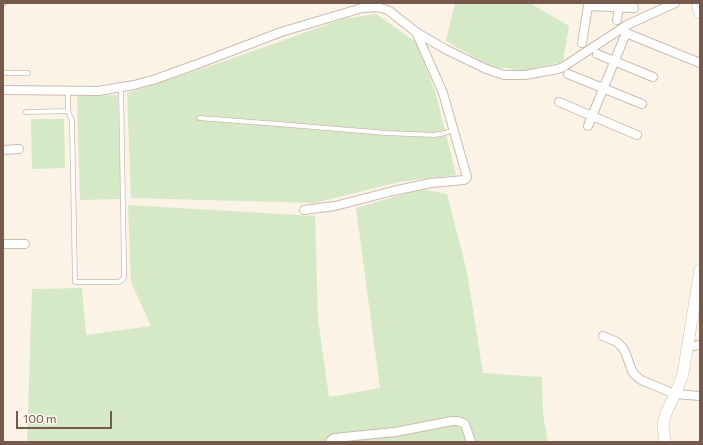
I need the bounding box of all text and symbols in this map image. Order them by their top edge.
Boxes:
scale bar [18,403,114,429]
text: 100 m [23,411,57,425]

